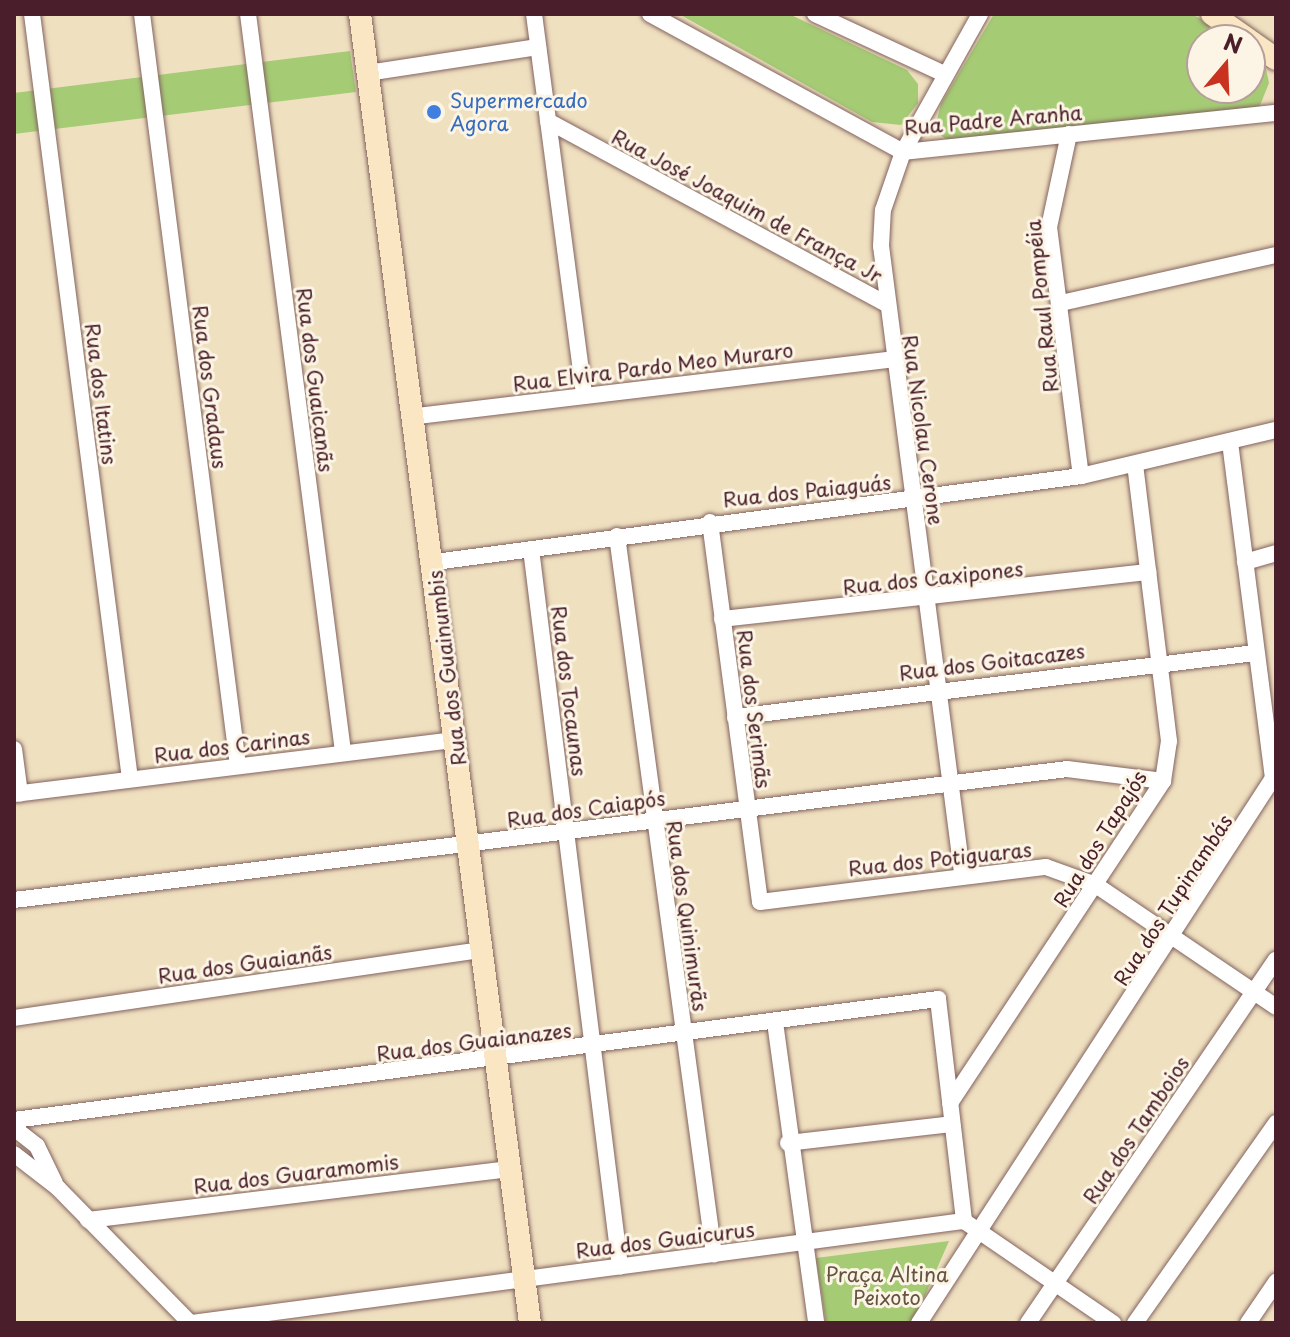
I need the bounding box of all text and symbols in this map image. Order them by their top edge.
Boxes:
north arrow [1186,24,1266,104]
text: N [1220,24,1247,61]
place label: Supermercado Agora [450,88,588,135]
street label: Rua Padre Aranha [903,100,1083,140]
marker: Supermercado Agora [425,103,443,121]
street label: Rua José Joaquim de França Jr [607,124,887,288]
street label: Rua Raul Pompéia [1021,218,1063,394]
street label: Rua dos Guaicanãs [292,286,338,474]
street label: Rua dos Gradaus [188,303,232,471]
street label: Rua dos Itatins [80,321,122,467]
street label: Rua Nicolau Cerone [898,332,948,528]
street label: Rua Elvira Pardo Meo Muraro [510,338,796,396]
street label: Rua dos Paiaguás [721,470,893,512]
street label: Rua dos Caxipones [841,557,1025,599]
street label: Rua dos Guainumbis [423,569,471,767]
street label: Rua dos Tocaunas [547,604,591,778]
street label: Rua dos Serimãs [732,628,776,790]
street label: Rua dos Goitacazes [897,639,1087,685]
street label: Rua dos Carinas [152,724,312,768]
street label: Rua dos Tapajós [1048,766,1152,912]
street label: Rua dos Caiapós [505,786,667,832]
street label: Rua dos Tupinambás [1108,809,1238,991]
street label: Rua dos Quinimurãs [662,818,712,1014]
street label: Rua dos Potiguaras [846,837,1034,881]
street label: Rua dos Guaianãs [156,940,334,988]
street label: Rua dos Guaianazes [376,1018,572,1066]
street label: Rua dos Tamboios [1078,1052,1194,1208]
street label: Rua dos Guaramomis [192,1149,400,1199]
street label: Rua dos Guaicurus [574,1217,756,1263]
park label: Praça Altina Peixoto [826,1263,948,1310]

